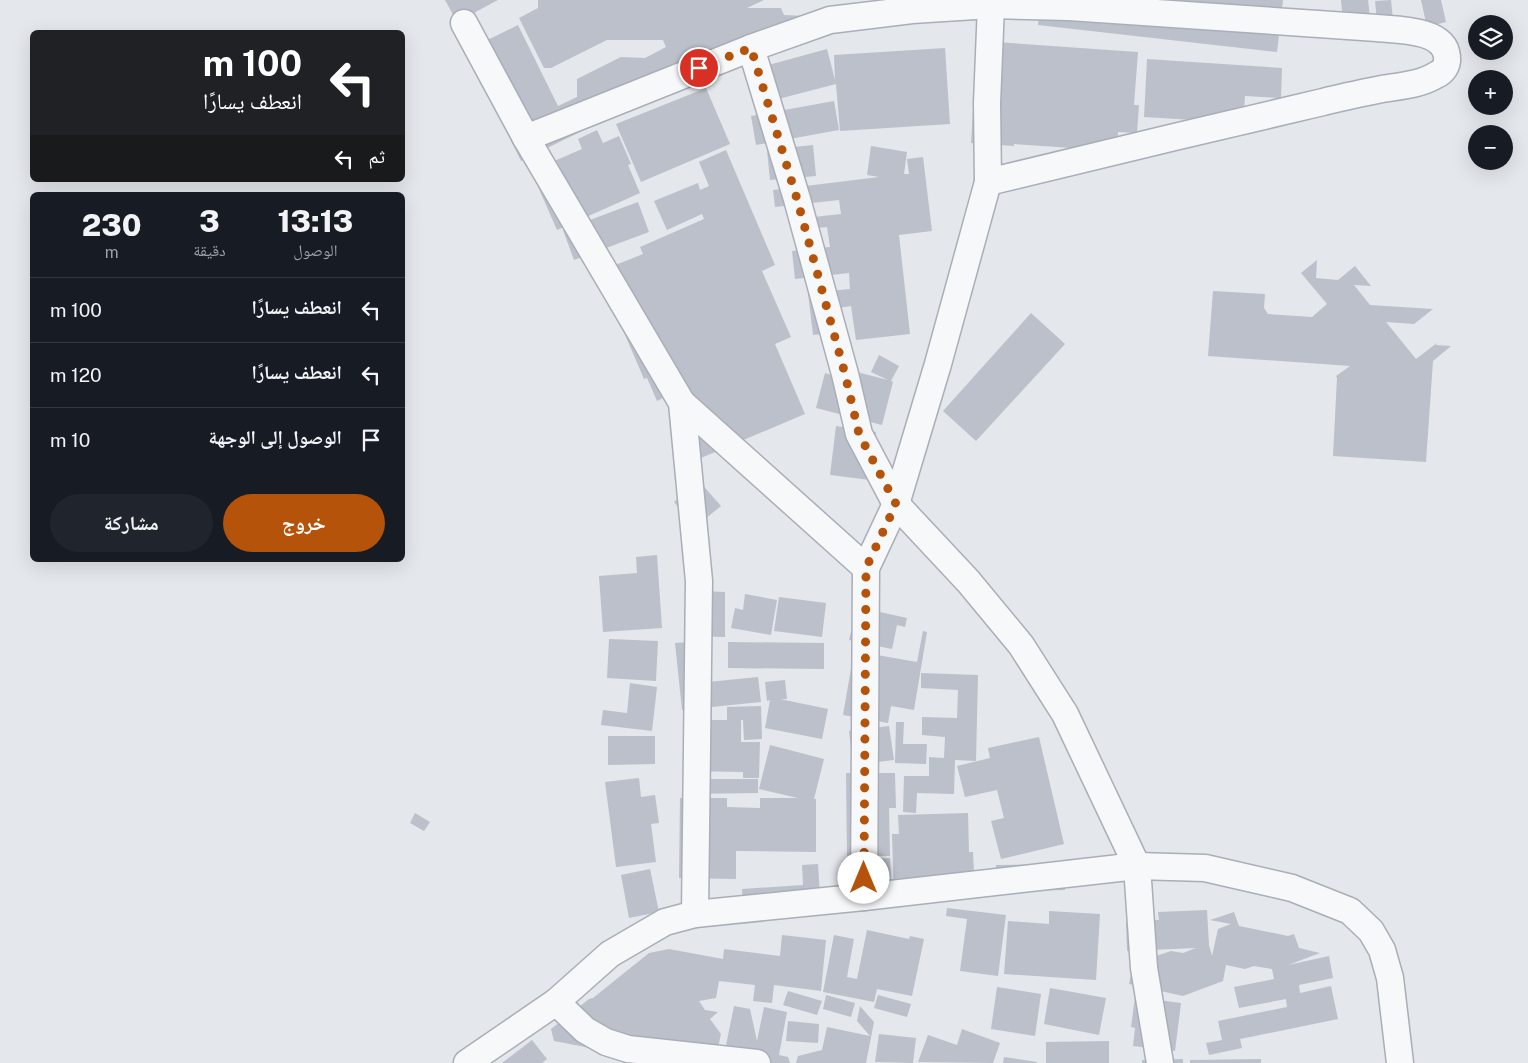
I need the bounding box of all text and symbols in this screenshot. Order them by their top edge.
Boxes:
map controls [1468,15,1513,170]
button: layers [1468,15,1513,60]
text: 100 m [203,43,302,84]
pin [678,47,720,89]
icon: left [320,50,385,115]
icon: arrive [685,54,713,82]
button: + [1468,70,1513,115]
text: انعطف يسارًا [203,88,302,114]
button: − [1468,125,1513,170]
icon: left [330,145,358,173]
text: ثم [368,145,385,167]
text: 3 [199,203,220,239]
text: 13:13 [277,203,353,239]
text: 230 [82,207,142,243]
text: دقيقة [193,241,226,260]
text: الوصول [293,241,338,260]
text: m [105,243,119,262]
text: انعطف يسارًا [252,296,342,318]
icon: left [357,296,385,324]
text: 100 m [50,299,102,321]
text: انعطف يسارًا [252,361,342,383]
icon: left [357,361,385,389]
text: 120 m [50,364,102,386]
text: الوصول إلى الوجهة [208,426,342,448]
icon: arrive [357,426,385,454]
text: 10 m [50,429,90,451]
button: مشاركة [50,494,213,552]
button: خروج [223,494,385,552]
position arrow [837,851,889,903]

